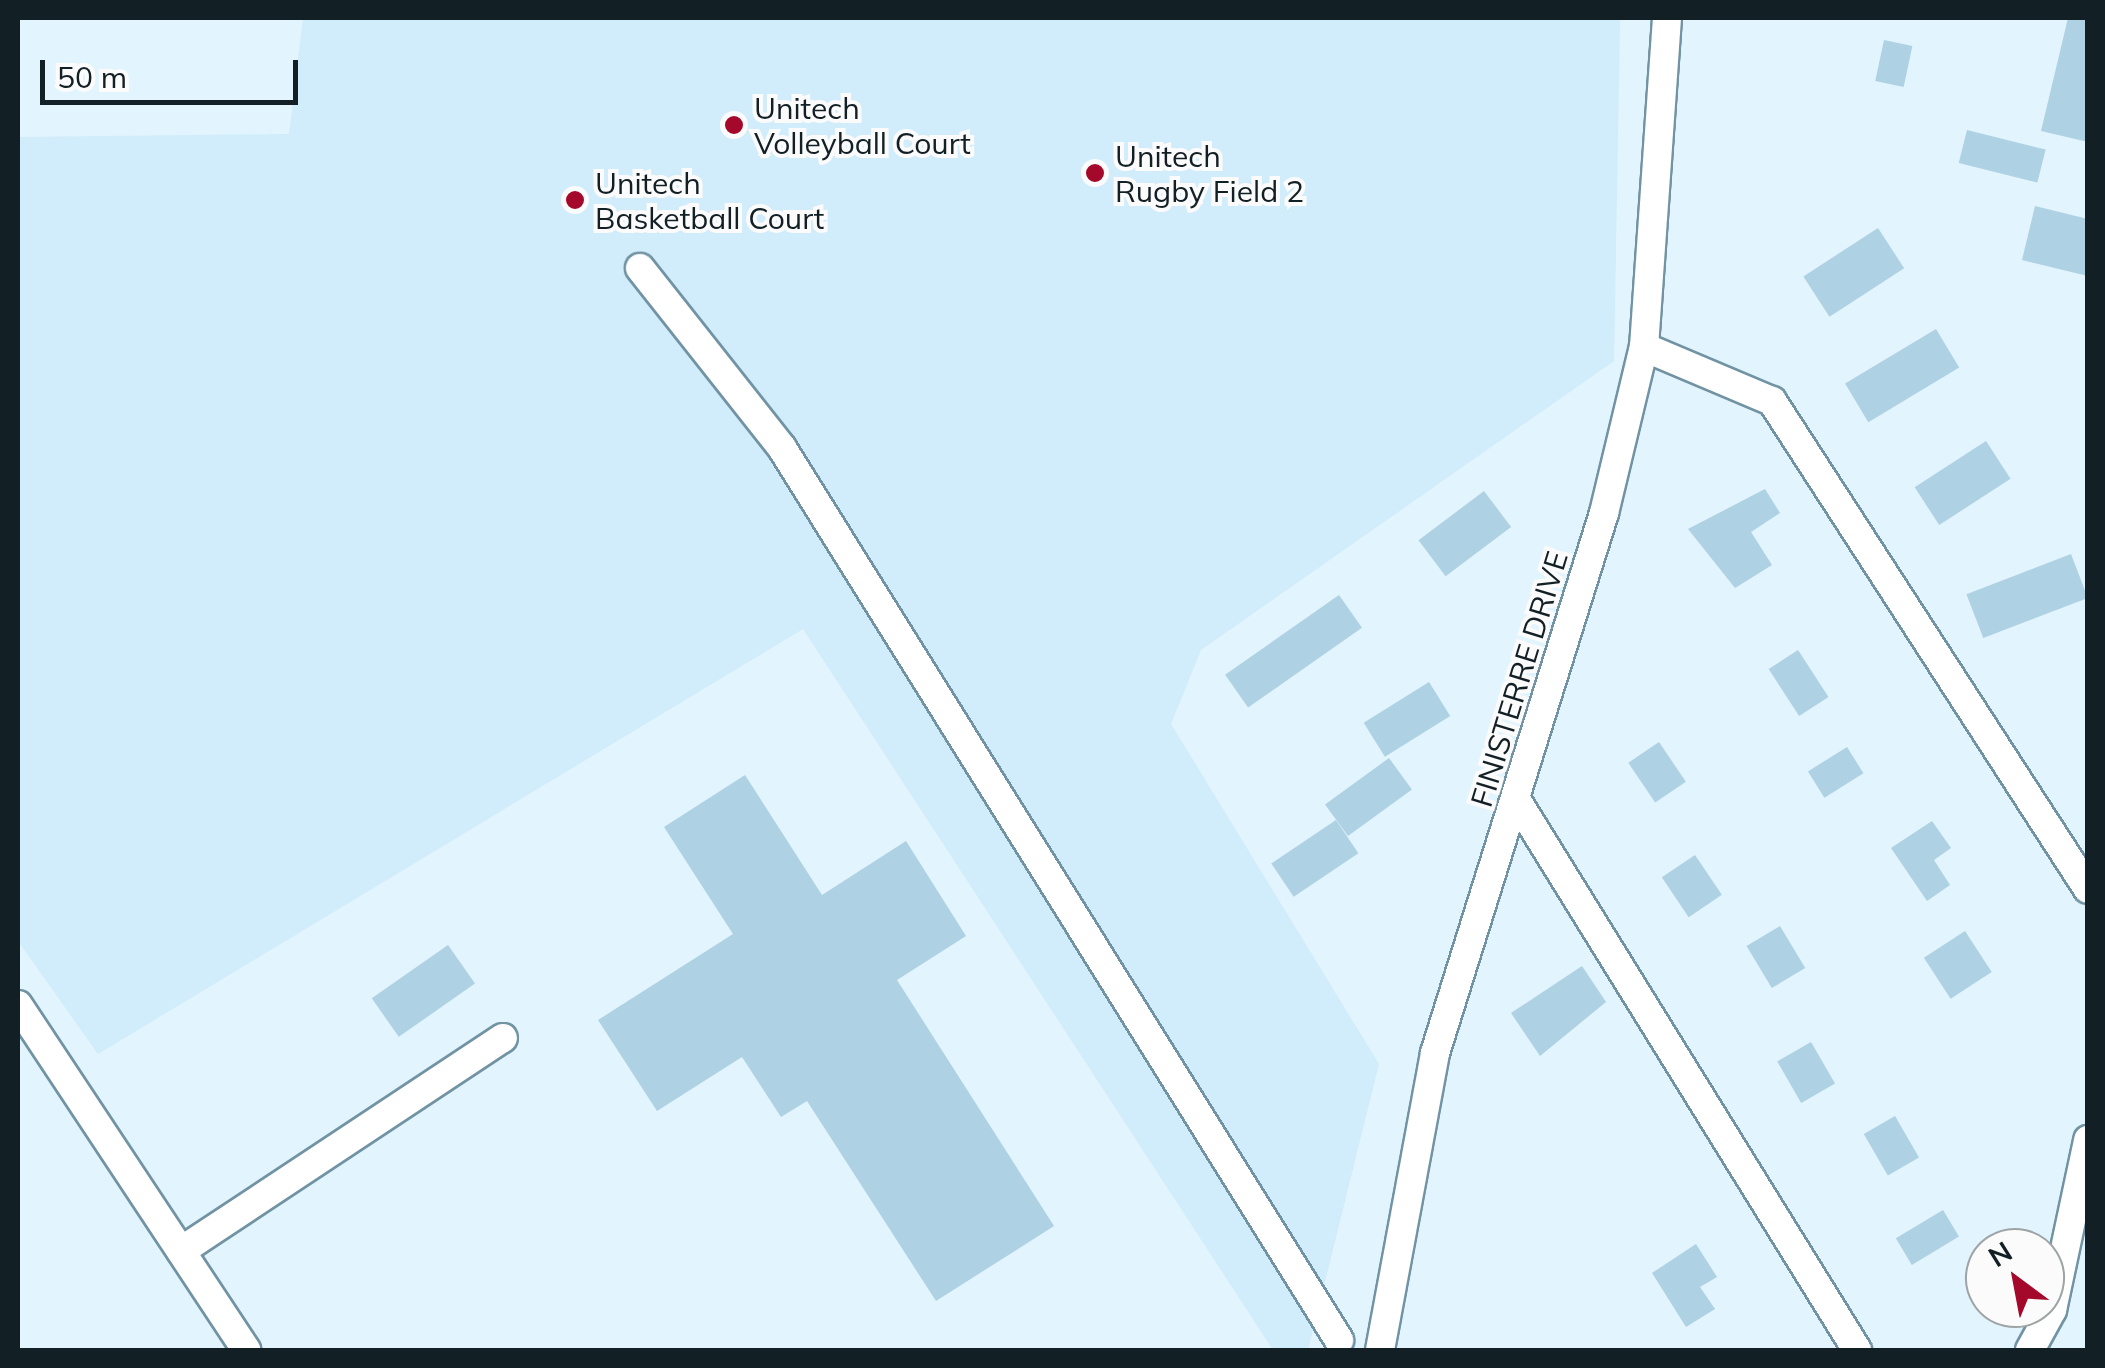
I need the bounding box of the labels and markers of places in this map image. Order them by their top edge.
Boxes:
place label: Unitech Volleyball Court [754,90,971,160]
marker: Unitech Volleyball Court [723,114,745,136]
place label: Unitech Rugby Field 2 [1115,138,1304,208]
marker: Unitech Rugby Field 2 [1084,162,1106,184]
place label: Unitech Basketball Court [595,165,824,236]
marker: Unitech Basketball Court [564,189,586,211]

